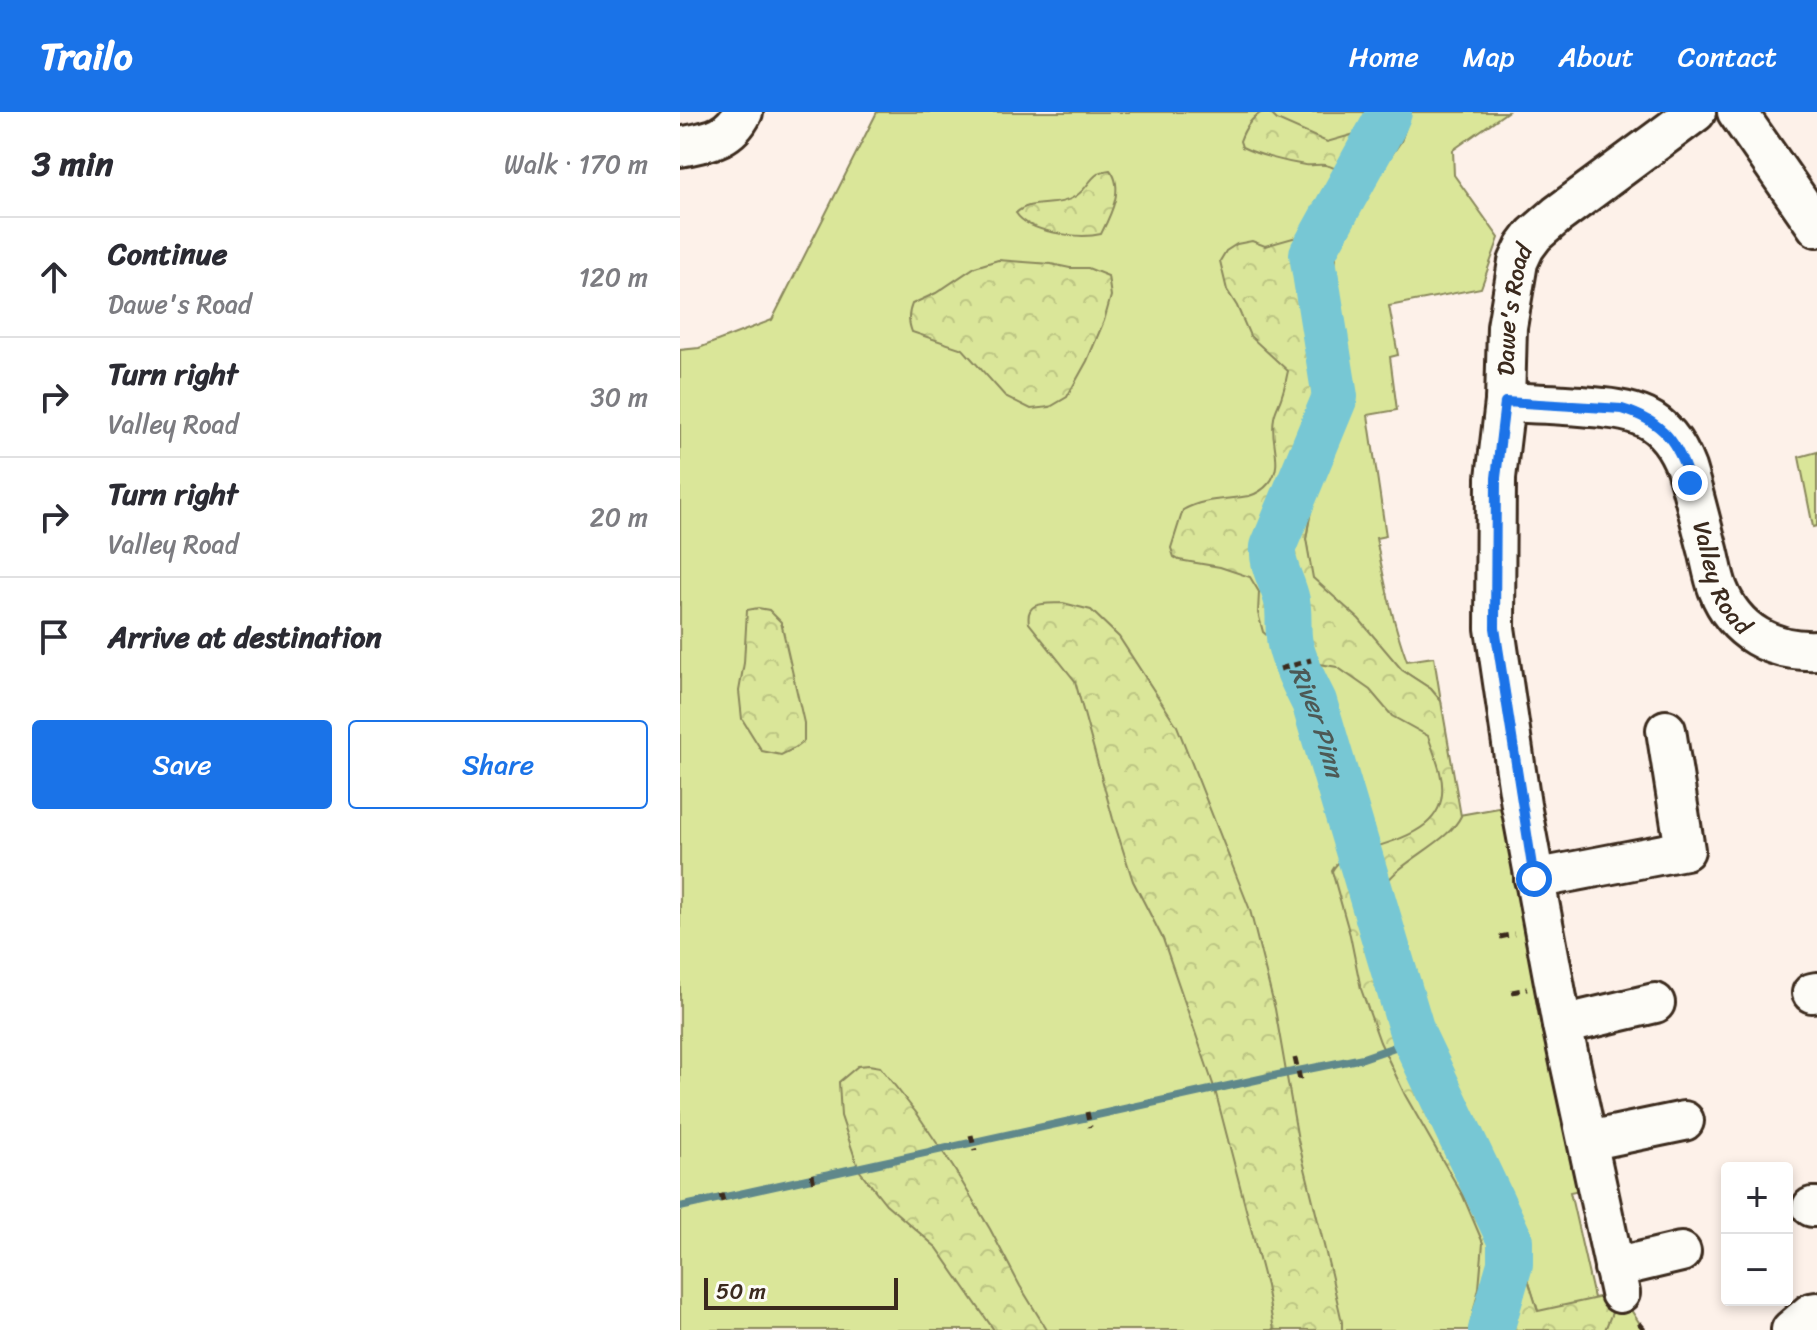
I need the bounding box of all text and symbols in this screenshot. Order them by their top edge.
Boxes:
text: Trailo [40,23,133,90]
text: Home [1349,32,1419,81]
text: Map [1463,32,1514,81]
text: About [1558,32,1634,81]
text: Contact [1678,32,1777,81]
text: 3 min [32,134,113,194]
text: Walk · 170 m [504,141,648,187]
text: Continue [108,227,227,281]
street label: Dawe's Road [1485,236,1545,376]
text: 120 m [579,254,648,300]
icon: ahead [32,255,76,299]
text: Dawe's Road [108,281,252,327]
text: Turn right [108,347,238,401]
text: 30 m [591,374,648,420]
icon: right [32,375,76,419]
text: Valley Road [108,401,238,447]
route end [1672,465,1708,501]
text: Turn right [108,467,238,521]
text: 20 m [590,494,648,540]
icon: right [32,495,76,539]
street label: Valley Road [1680,517,1763,647]
text: Valley Road [108,521,238,567]
text: Arrive at destination [108,610,382,664]
icon: arrive [32,615,76,659]
water label: River Pinn [1276,657,1359,785]
button: Save [32,720,332,809]
button: Share [348,720,648,809]
route start [1516,861,1552,897]
map controls [1721,1162,1793,1306]
button: + [1721,1162,1793,1234]
button: − [1721,1234,1793,1306]
text: 50 m [716,1272,766,1311]
scale bar [704,1274,898,1310]

